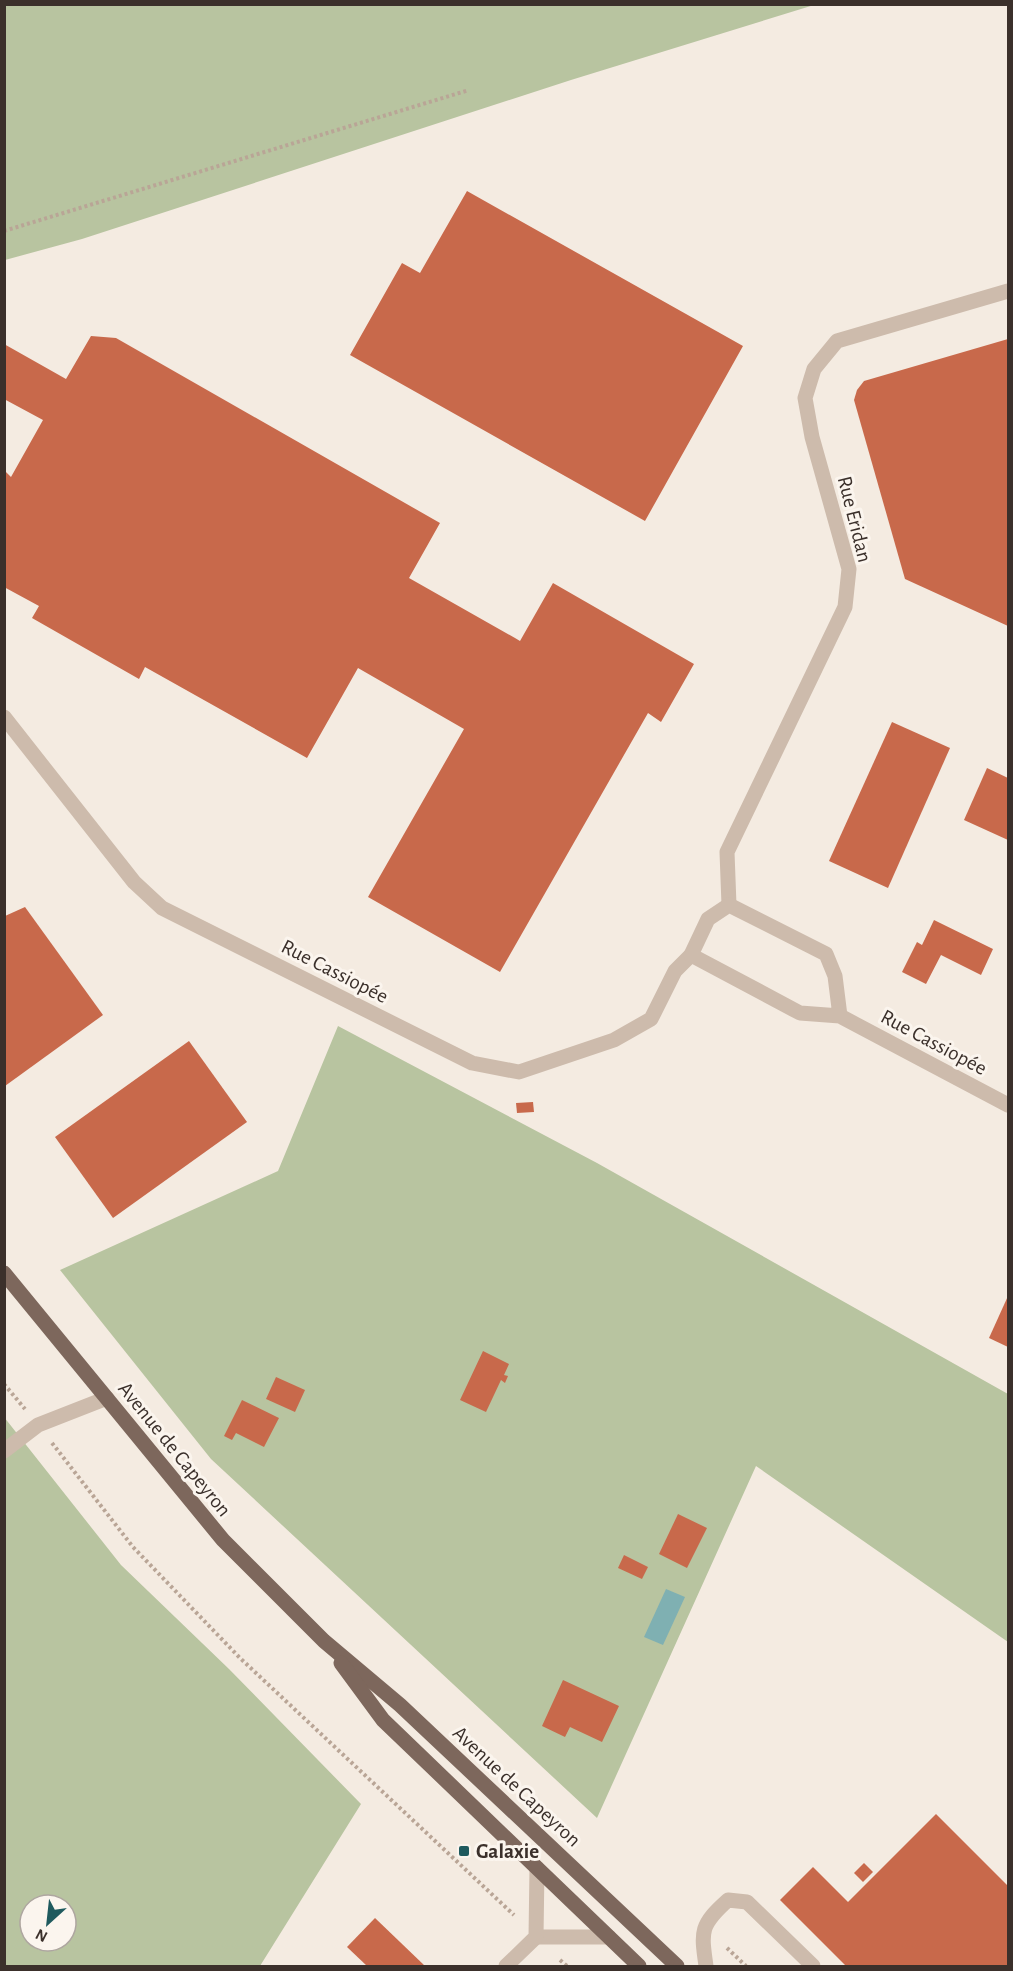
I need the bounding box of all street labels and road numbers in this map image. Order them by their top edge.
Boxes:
street label: Rue Eridan [834,474,875,564]
street label: Rue Cassiopée [278,936,392,1007]
street label: Rue Cassiopée [877,1006,990,1079]
street label: Avenue de Capeyron [114,1378,235,1521]
street label: Avenue de Capeyron [449,1722,585,1851]

